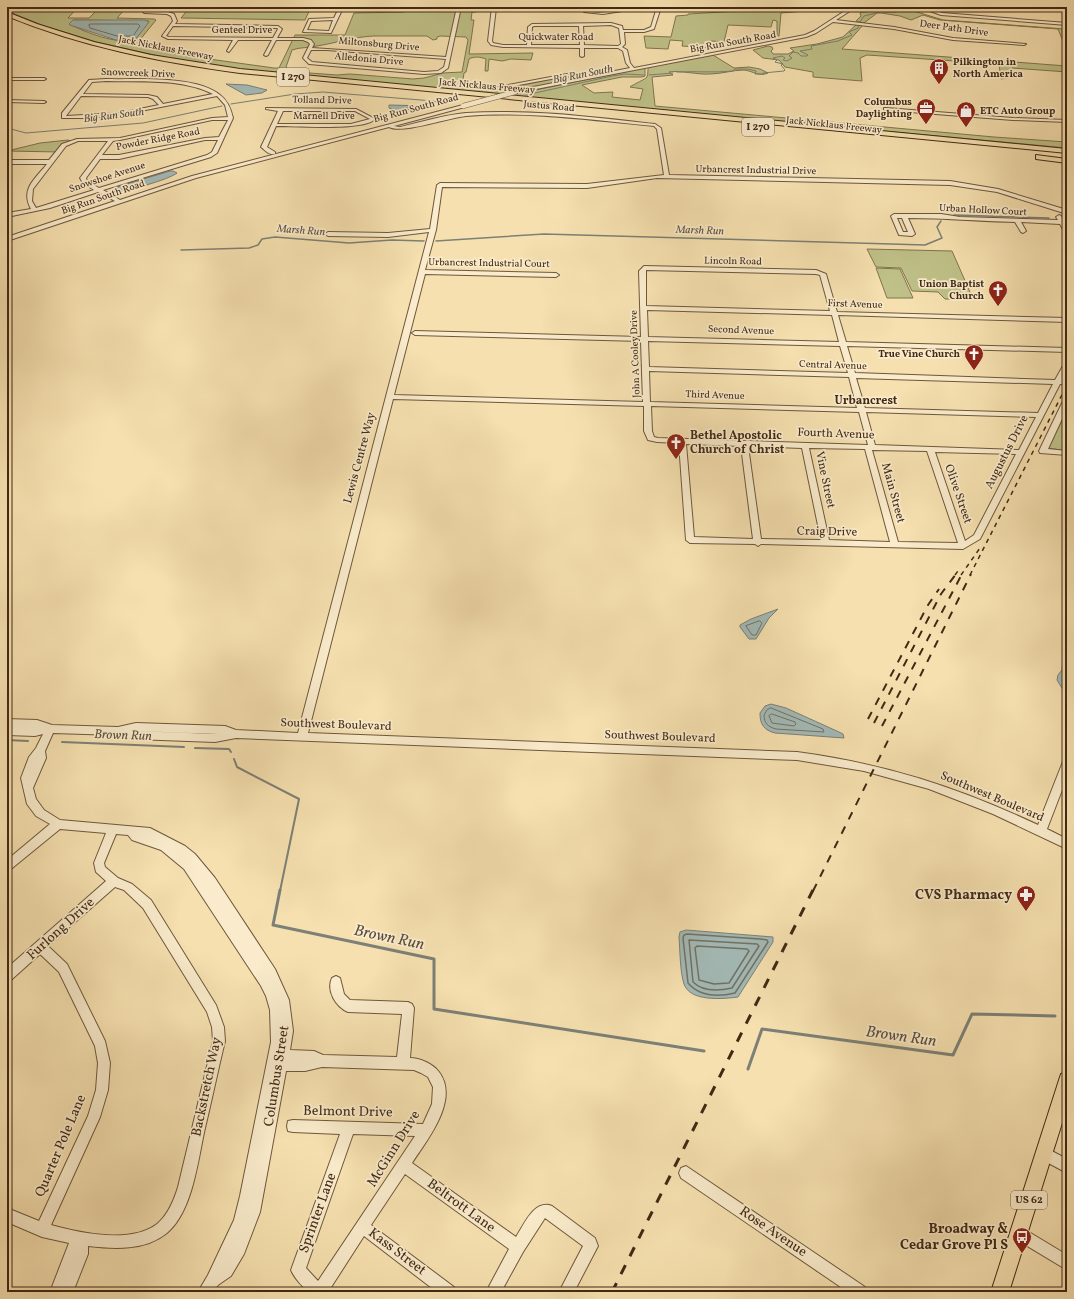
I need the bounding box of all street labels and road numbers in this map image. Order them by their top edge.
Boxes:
street label: Deer Path Drive [919,16,990,40]
street label: Genteel Drive [212,23,272,37]
street label: Big Run South Road [689,27,778,56]
street label: Quickwater Road [518,30,594,44]
street label: Jack Nicklaus Freeway [117,32,215,64]
street label: Miltonsburg Drive [338,33,420,55]
street label: Alledonia Drive [334,49,404,69]
street label: Snowcreek Drive [101,65,176,81]
road number: I 270 [277,68,309,86]
street label: Jack Nicklaus Freeway [438,75,536,97]
street label: Big Run South Road [372,90,460,126]
street label: Tolland Drive [292,92,352,108]
street label: Justus Road [523,97,575,115]
street label: Marnell Drive [293,109,355,123]
street label: Jack Nicklaus Freeway [785,113,883,137]
road number: I 270 [742,118,774,136]
street label: Powder Ridge Road [115,124,201,154]
street label: Snowshoe Avenue [67,158,147,196]
street label: Urbancrest Industrial Drive [696,162,817,178]
street label: Big Run South Road [59,176,147,218]
street label: Urban Hollow Court [939,201,1028,219]
street label: Lincoln Road [704,253,762,269]
street label: Urbancrest Industrial Court [428,255,550,271]
street label: First Avenue [827,296,883,312]
street label: John A Cooley Drive [626,310,644,398]
street label: Second Avenue [708,322,775,338]
street label: Central Avenue [799,357,867,373]
street label: Third Avenue [685,387,745,403]
street label: Lewis Centre Way [340,410,380,505]
street label: Augustus Drive [982,412,1033,492]
street label: Fourth Avenue [797,425,875,443]
street label: Vine Street [811,450,839,510]
street label: Main Street [877,461,909,525]
street label: Olive Street [940,462,976,526]
street label: Craig Drive [797,523,858,541]
street label: Southwest Boulevard [280,715,392,735]
street label: Southwest Boulevard [604,727,716,747]
street label: Southwest Boulevard [938,768,1046,826]
street label: Furlong Drive [23,893,99,965]
street label: Columbus Street [260,1024,294,1128]
street label: Backstretch Way [187,1035,227,1138]
street label: Quarter Pole Lane [31,1091,91,1200]
street label: Belmont Drive [303,1102,393,1122]
street label: McGinn Drive [363,1107,425,1191]
street label: Sprinter Lane [295,1170,341,1256]
street label: Beltrott Lane [423,1175,499,1237]
road number: US 62 [1011,1191,1047,1209]
street label: Rose Avenue [735,1202,811,1262]
street label: Kass Street [364,1224,430,1280]

